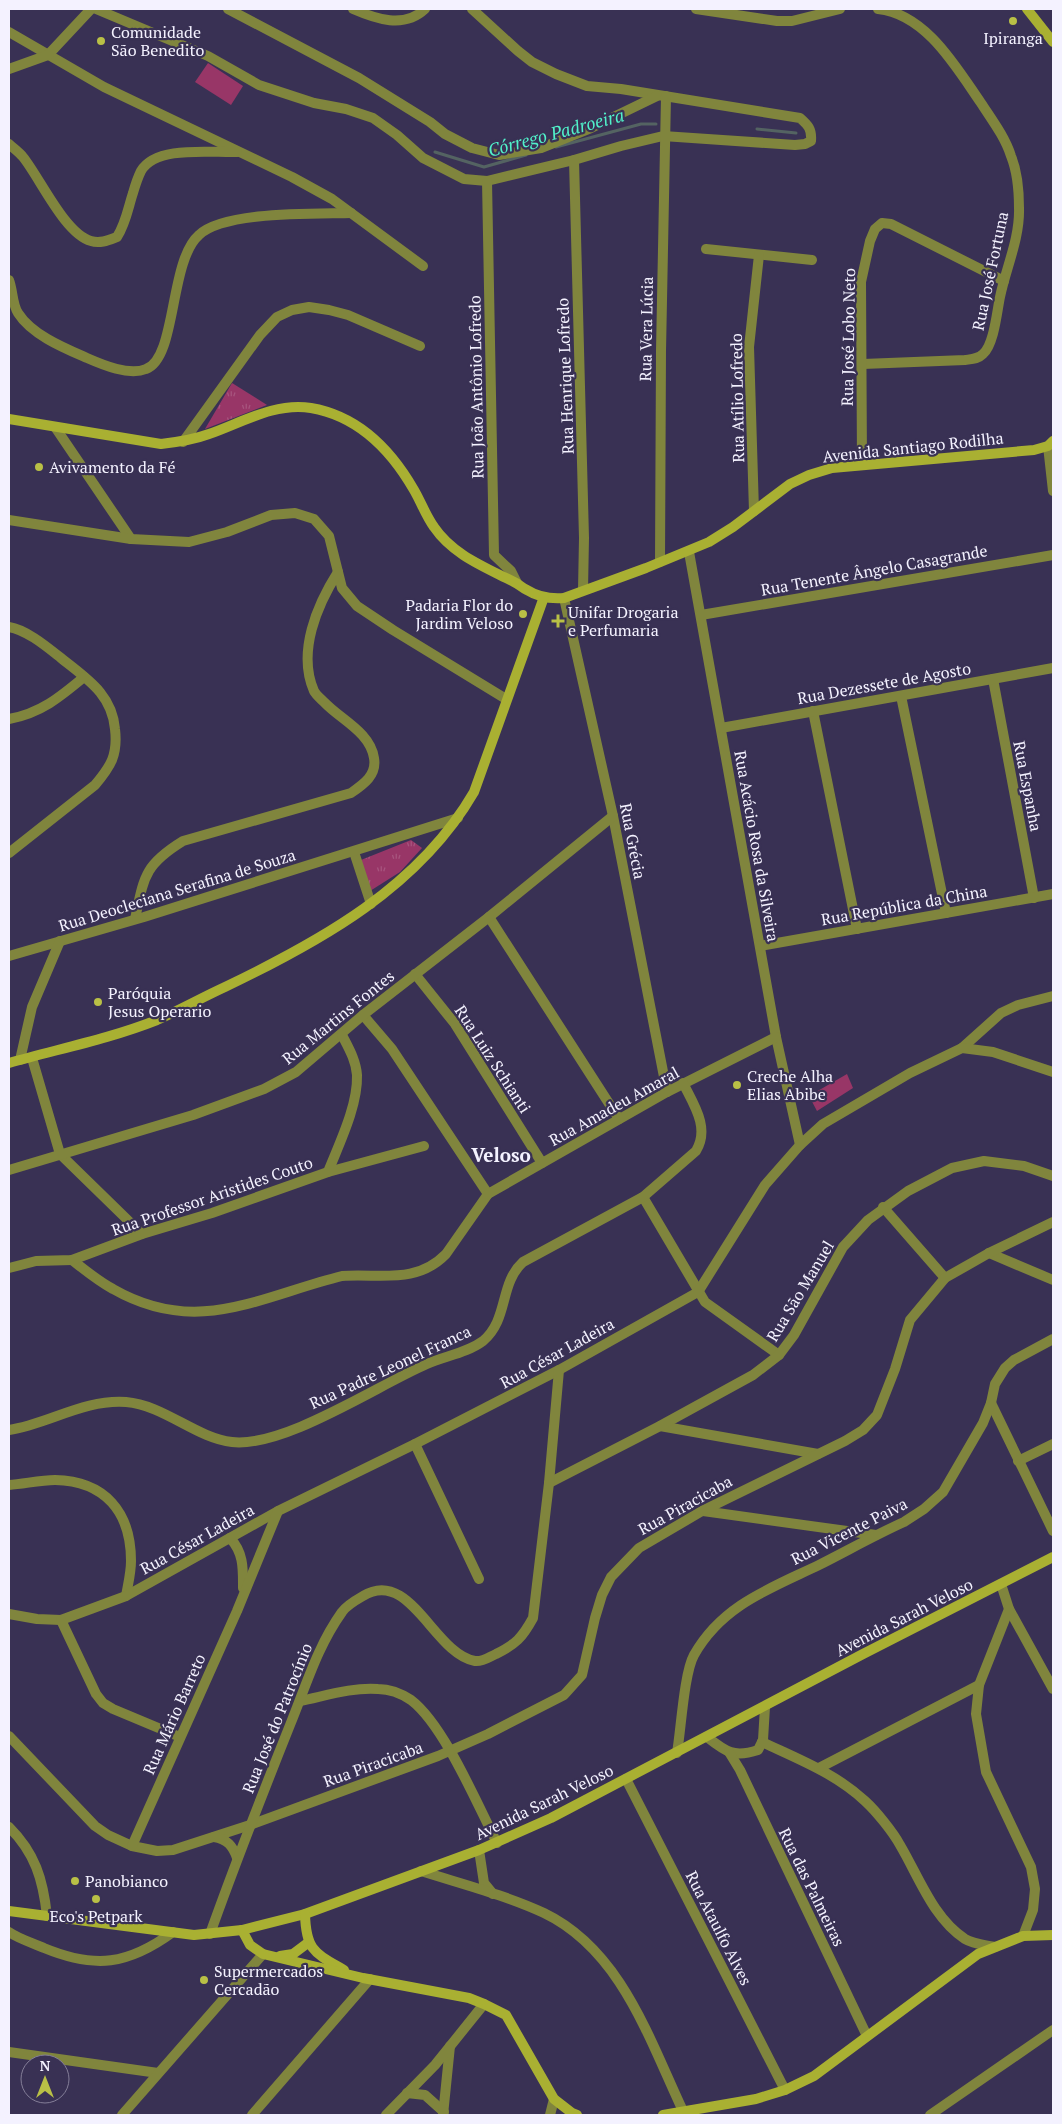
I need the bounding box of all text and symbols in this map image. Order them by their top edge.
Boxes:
marker: Ipiranga [1007,15,1019,27]
place label: Comunidade São Benedito [111,21,204,61]
place label: Ipiranga [983,27,1043,49]
marker: Comunidade São Benedito [95,35,107,47]
water label: Córrego Padroeira [485,102,626,162]
street label: Rua José Fortuna [967,210,1013,332]
street label: Rua José Lobo Neto [836,268,860,406]
street label: Rua Vera Lúcia [634,276,658,382]
street label: Rua João Antônio Lofredo [463,295,489,479]
street label: Rua Henrique Lofredo [551,297,579,455]
street label: Rua Atílio Lofredo [725,333,749,463]
street label: Avenida Santiago Rodilha [822,427,1004,467]
place label: Avivamento da Fé [49,456,176,478]
marker: Avivamento da Fé [33,461,45,473]
street label: Rua Tenente Ângelo Casagrande [759,539,989,601]
place label: Padaria Flor do Jardim Veloso [405,594,513,634]
place label: Unifar Drogaria e Perfumaria [568,601,679,641]
marker: Padaria Flor do Jardim Veloso [517,608,529,620]
marker: Unifar Drogaria e Perfumaria [552,615,564,627]
street label: Rua Dezessete de Agosto [796,657,973,709]
street label: Rua Espanha [1008,739,1048,833]
street label: Rua Acácio Rosa da Silveira [729,749,785,943]
street label: Rua Grécia [615,801,651,881]
street label: Rua Deocleciana Serafina de Souza [56,843,298,937]
street label: Rua República da China [819,880,989,930]
street label: Rua Martins Fontes [277,965,399,1069]
place label: Paróquia Jesus Operario [108,982,212,1022]
marker: Paróquia Jesus Operario [92,996,104,1008]
street label: Rua Luiz Schianti [450,1001,536,1117]
street label: Rua Amadeu Amaral [545,1061,683,1151]
place label: Creche Alha Elias Abibe [747,1065,833,1105]
marker: Creche Alha Elias Abibe [731,1079,743,1091]
district label: Veloso [471,1142,531,1167]
street label: Rua Professor Aristides Couto [108,1151,316,1241]
street label: Rua São Manuel [761,1236,839,1346]
street label: Rua César Ladeira [496,1313,618,1393]
street label: Rua Padre Leonel Franca [306,1320,474,1414]
street label: Rua Piracicaba [634,1470,736,1540]
street label: Rua Vicente Paiva [787,1492,911,1570]
street label: Rua César Ladeira [136,1499,258,1579]
street label: Avenida Sarah Veloso [832,1573,977,1661]
street label: Rua José do Patrocínio [237,1640,317,1796]
street label: Rua Mário Barreto [138,1650,211,1778]
street label: Rua Piracicaba [320,1736,426,1792]
street label: Avenida Sarah Veloso [471,1759,617,1845]
street label: Rua das Palmeiras [774,1824,850,1950]
street label: Rua Ataulfo Alves [681,1867,757,1989]
place label: Panobianco [85,1870,168,1892]
marker: Panobianco [69,1875,81,1887]
marker: Eco's Petpark [90,1893,102,1905]
place label: Eco's Petpark [49,1905,143,1927]
place label: Supermercados Cercadão [214,1960,323,2000]
marker: Supermercados Cercadão [198,1974,210,1986]
north arrow [20,2054,70,2104]
text: N [40,2056,51,2075]

